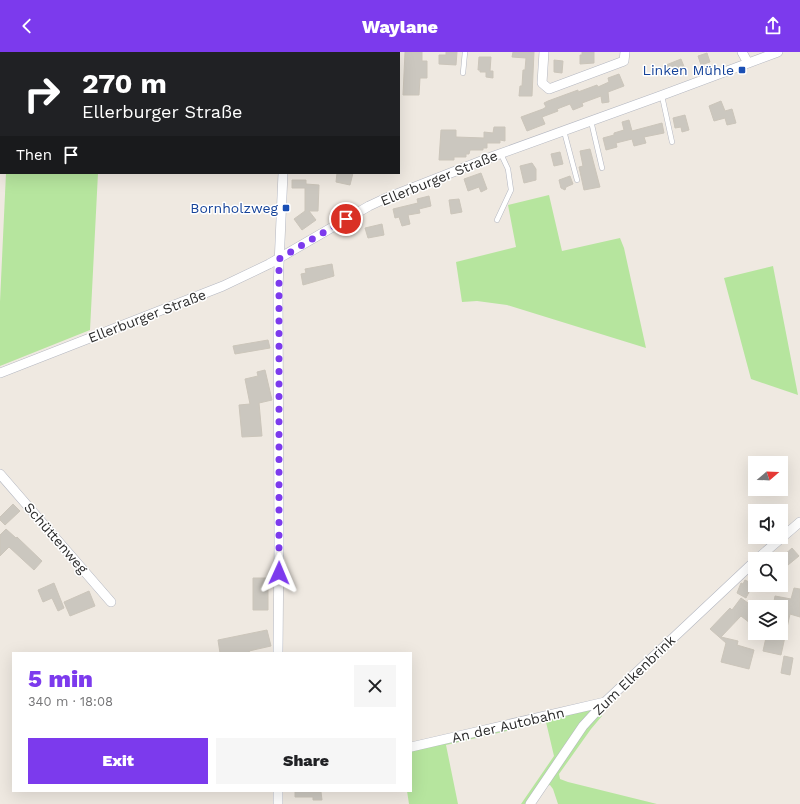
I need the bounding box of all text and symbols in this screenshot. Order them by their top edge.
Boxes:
icon: back [16,15,38,37]
icon: share [762,15,784,37]
text: Waylane [362,16,438,37]
place label: Linken Mühle [643,62,734,78]
marker: Linken Mühle [737,65,747,75]
text: 270 m [82,67,167,100]
icon: right [16,68,68,120]
text: Ellerburger Straße [82,101,242,122]
icon: arrive [60,144,82,166]
text: Then [16,146,52,164]
street label: Ellerburger Straße [378,147,500,209]
place label: Bornholzweg [190,200,279,216]
pin [329,202,363,236]
marker: Bornholzweg [281,203,291,213]
icon: arrive [335,208,357,230]
street label: Ellerburger Straße [86,286,208,346]
north arrow [748,456,788,496]
map controls [748,456,788,640]
street label: Schüttenweg [21,499,91,577]
button: sound [748,504,788,544]
position arrow [258,552,300,594]
button: search [748,552,788,592]
button: layers [748,600,788,640]
street label: Zum Elkenbrink [590,632,678,718]
text: 5 min [28,665,93,693]
button: close [354,665,396,707]
text: 340 m · 18:08 [28,694,113,709]
street label: An der Autobahn [450,704,566,746]
button: Exit [28,738,208,784]
button: Share [216,738,396,784]

